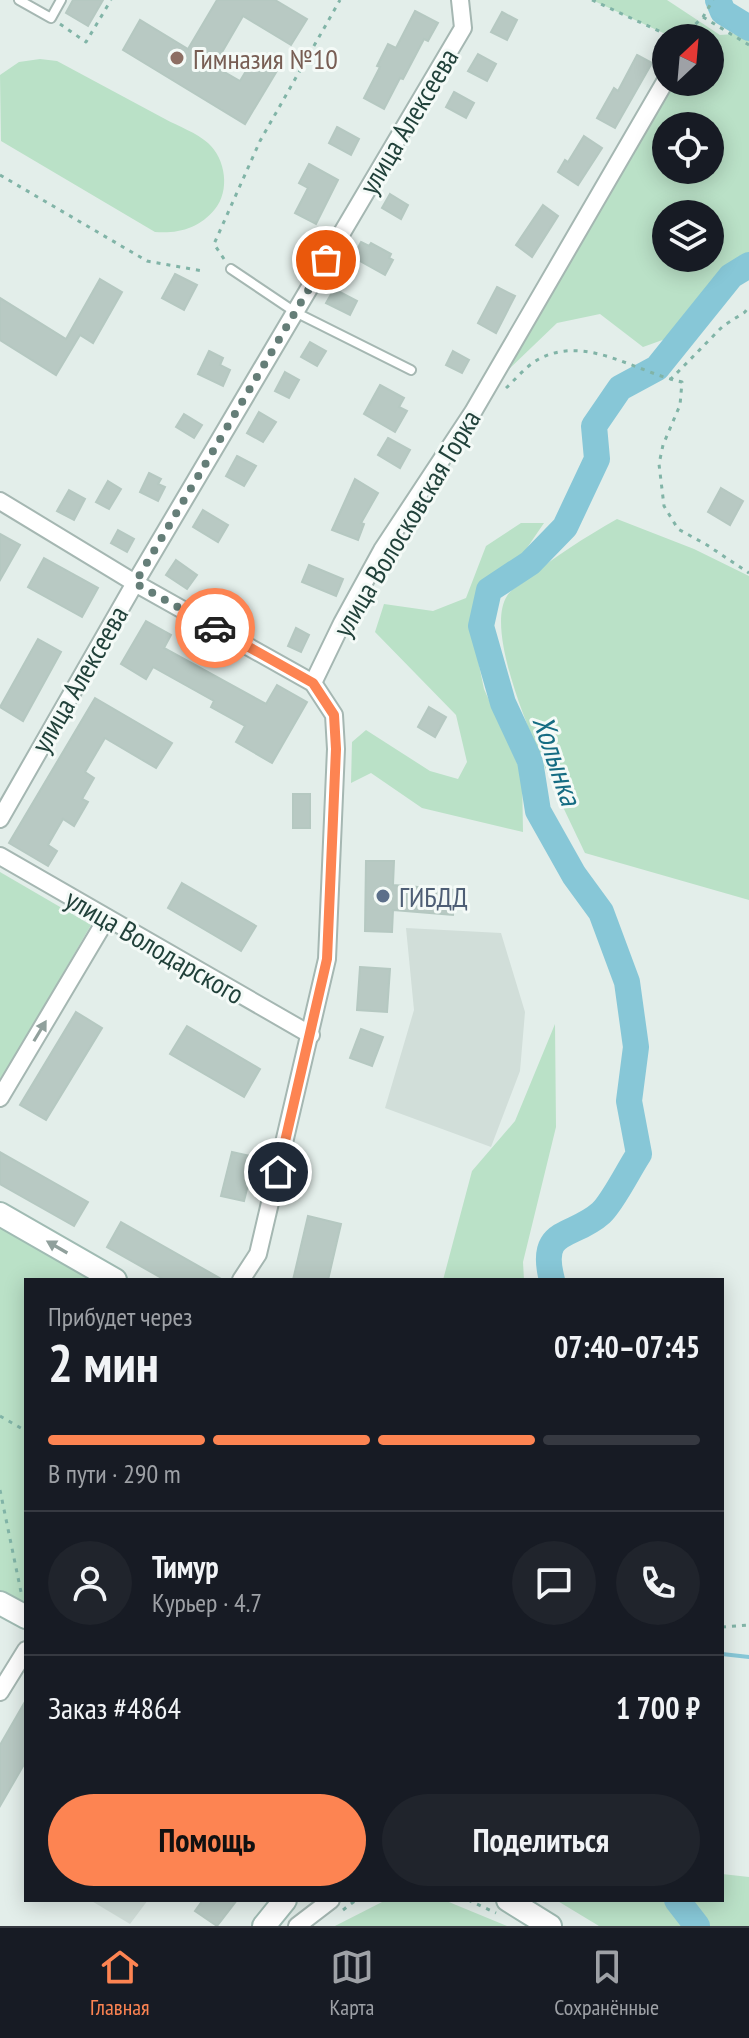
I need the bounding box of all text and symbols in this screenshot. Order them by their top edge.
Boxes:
north arrow [652,24,724,96]
map controls [652,24,724,272]
place label: Гимназия №10 [193,40,338,77]
street label: улица Алексеева [350,41,466,201]
marker: Гимназия №10 [168,49,186,67]
button: locate [652,112,724,184]
button: layers [652,200,724,272]
pin [292,226,360,294]
icon: bag [304,238,348,282]
street label: улица Волосковская Горка [324,403,488,643]
courier [175,588,255,668]
street label: улица Алексеева [22,599,136,759]
icon: car [193,606,237,650]
water label: Холынка [525,710,592,812]
place label: ГИБДД [399,878,468,915]
street label: улица Володарского [59,880,251,1012]
marker: ГИБДД [374,887,392,905]
one-way arrow [33,1020,47,1042]
pin [244,1138,312,1206]
icon: home [256,1150,300,1194]
one-way arrow [46,1240,69,1254]
text: Прибудет через [48,1300,192,1333]
text: 07:40–07:45 [554,1327,700,1366]
text: 2 мин [48,1329,159,1396]
text: В пути · 290 m [48,1457,181,1490]
button: person [48,1541,132,1625]
button: chat [512,1541,596,1625]
button: phone [616,1541,700,1625]
text: Тимур [152,1547,219,1586]
text: Курьер · 4.7 [152,1586,262,1619]
text: Заказ #4864 [48,1688,181,1727]
text: 1 700 ₽ [616,1688,700,1727]
button: Помощь [48,1794,366,1886]
button: Поделиться [382,1794,700,1886]
tab: Главная [90,1945,150,2021]
tab: Карта [330,1945,374,2021]
tab: Сохранённые [554,1945,659,2021]

